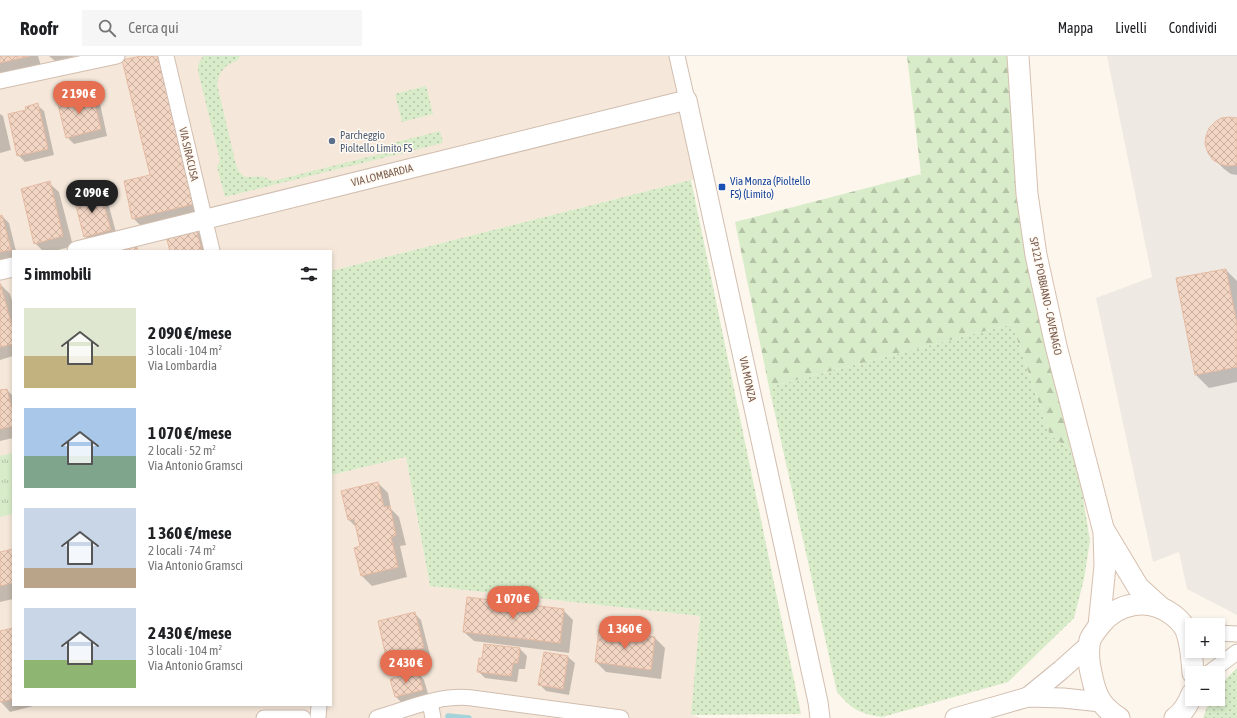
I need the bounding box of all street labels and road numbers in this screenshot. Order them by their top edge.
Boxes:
street label: VIA SIRACUSA [177,126,201,183]
street label: VIA LOMBARDIA [350,161,415,188]
street label: SP121 POBBIANO - CAVENAGO [1028,236,1064,356]
street label: VIA MONZA [737,355,759,403]

